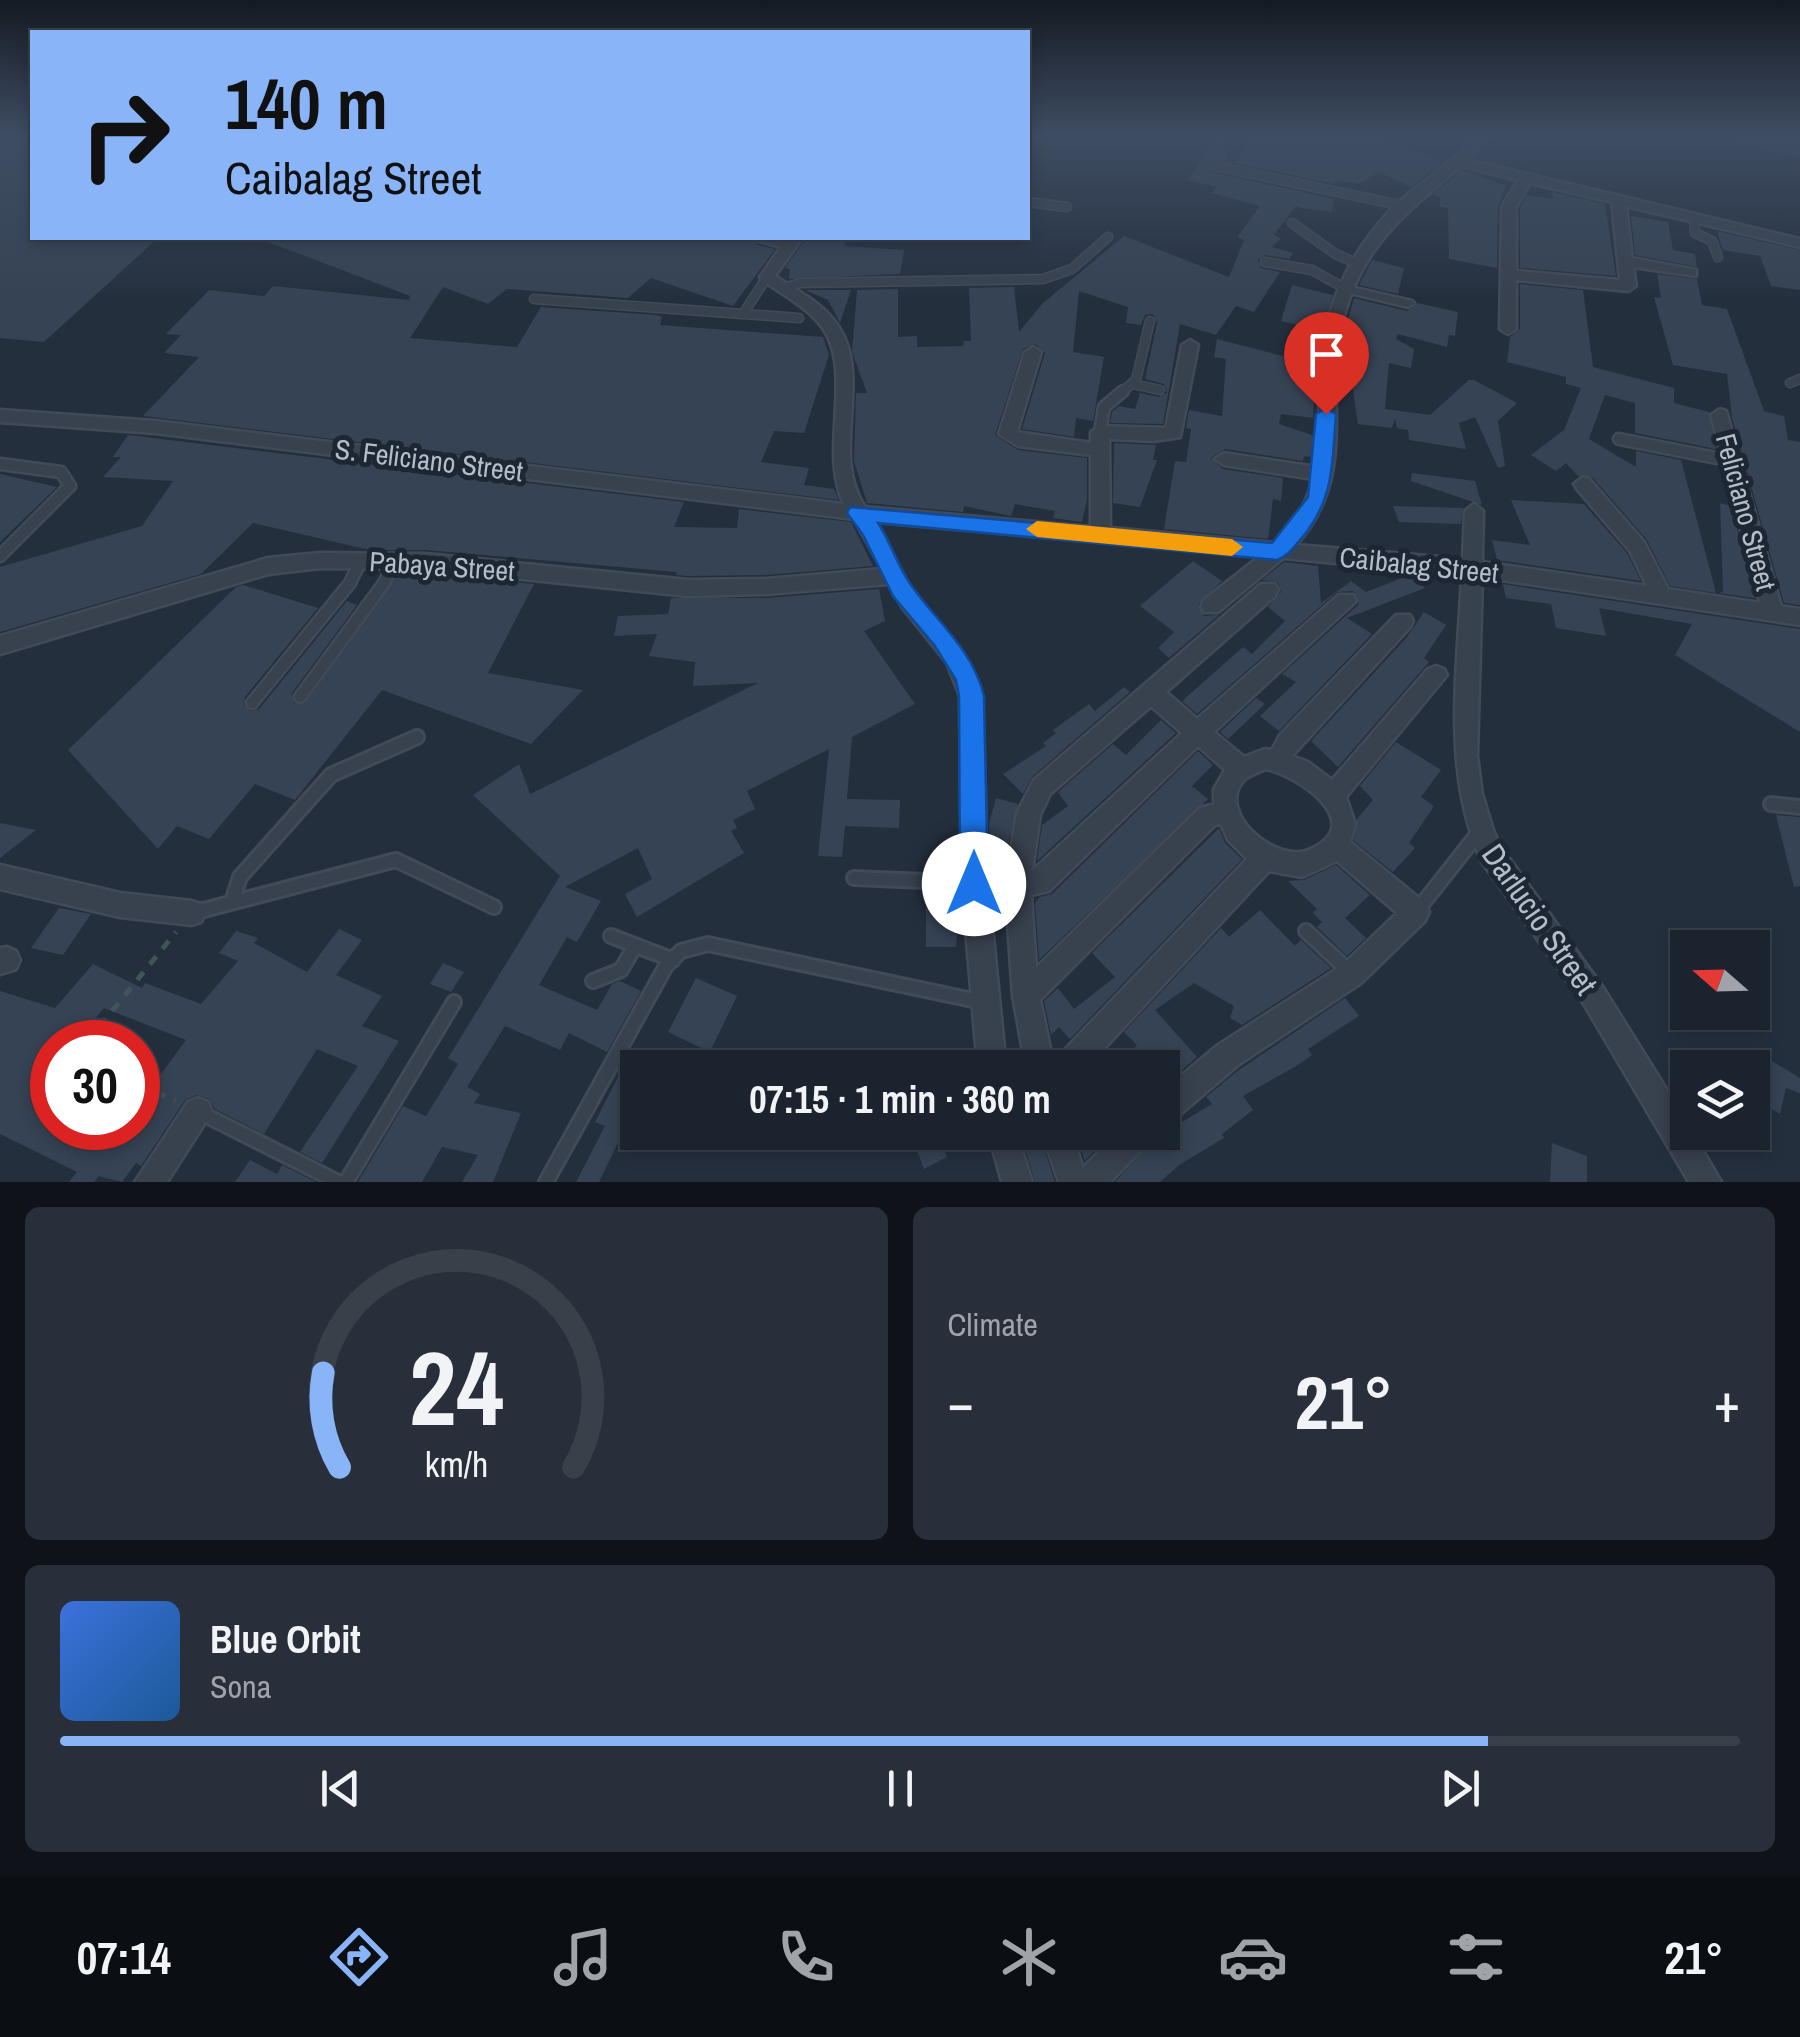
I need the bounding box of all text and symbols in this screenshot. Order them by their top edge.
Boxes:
text: 140 m [225,57,388,151]
icon: right [60,70,190,200]
text: Caibalag Street [225,147,481,208]
pin [1284,312,1369,415]
icon: arrive [1299,327,1354,382]
street label: Feliciano Street [1707,429,1785,595]
street label: S. Feliciano Street [333,430,525,490]
street label: Caibalag Street [1338,538,1500,592]
street label: Pabaya Street [368,542,516,590]
position arrow [922,832,1026,936]
street label: Darlucio Street [1472,835,1608,1003]
north arrow [1670,930,1770,1030]
map controls [1670,930,1770,1150]
speed limit sign: 30 [30,1020,160,1150]
button: layers [1670,1050,1770,1150]
text: 07:15 · 1 min · 360 m [749,1074,1051,1125]
text: Climate [948,1303,1038,1346]
text: 24 [409,1317,504,1457]
text: 21° [1295,1351,1393,1452]
text: − [948,1365,974,1439]
text: + [1714,1365,1740,1439]
text: km/h [424,1440,488,1488]
text: Blue Orbit [210,1614,361,1665]
text: Sona [210,1665,271,1708]
icon: previous [313,1761,368,1816]
icon: pause [873,1761,928,1816]
icon: next [1433,1761,1488,1816]
icon: directions [324,1922,394,1992]
icon: music [548,1922,618,1992]
icon: phone [771,1922,841,1992]
icon: climate [994,1922,1064,1992]
icon: car [1218,1922,1288,1992]
icon: filters [1441,1922,1511,1992]
text: 07:14 [77,1927,171,1988]
text: 21° [1664,1927,1723,1988]

